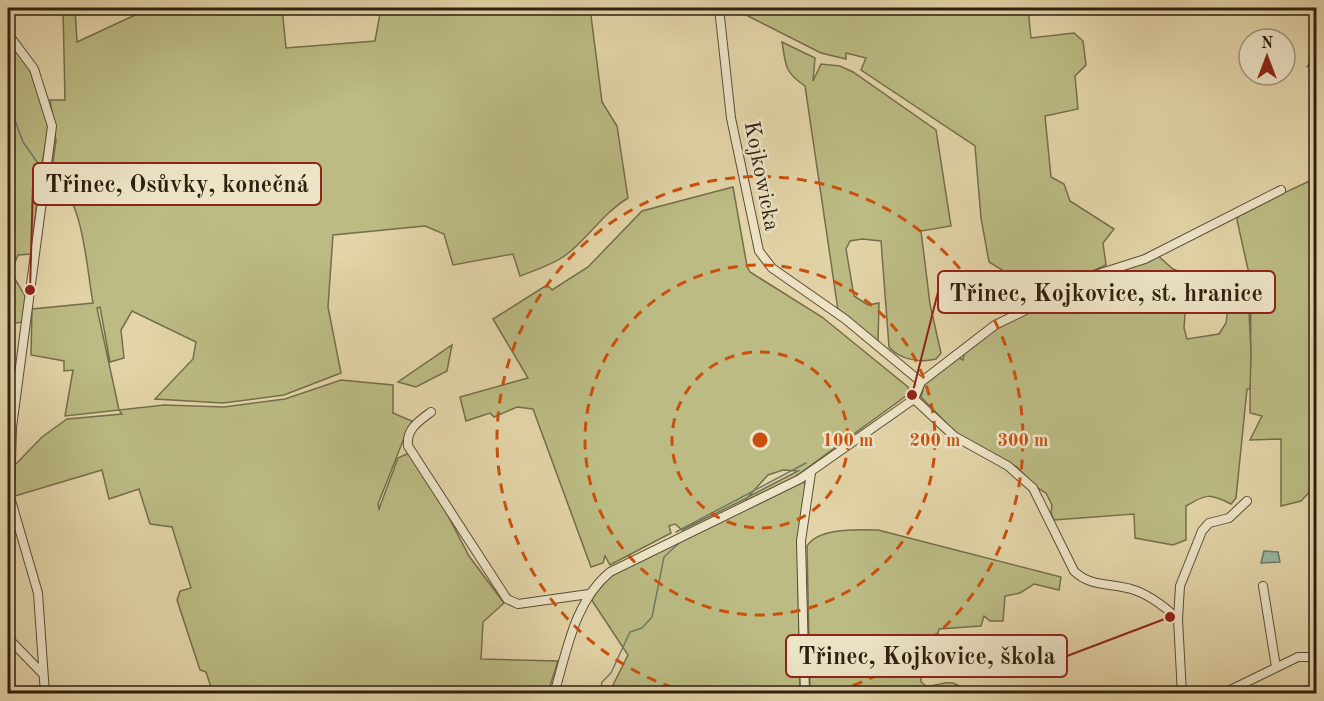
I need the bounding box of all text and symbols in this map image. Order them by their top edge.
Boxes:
north arrow [1237,27,1297,87]
text: N [1261,36,1274,52]
street label: Kojkowicka [740,119,782,233]
callout: Třinec, Osůvky, konečná [33,163,321,205]
text: Třinec, Osůvky, konečná [45,174,309,198]
callout: Třinec, Kojkovice, st. hranice [938,271,1275,313]
text: Třinec, Kojkovice, st. hranice [949,283,1263,307]
centre of rings [750,430,770,450]
text: 100 m [823,432,873,450]
text: 200 m [910,432,960,450]
text: 300 m [998,432,1048,450]
callout: Třinec, Kojkovice, škola [786,635,1067,677]
text: Třinec, Kojkovice, škola [798,646,1056,670]

